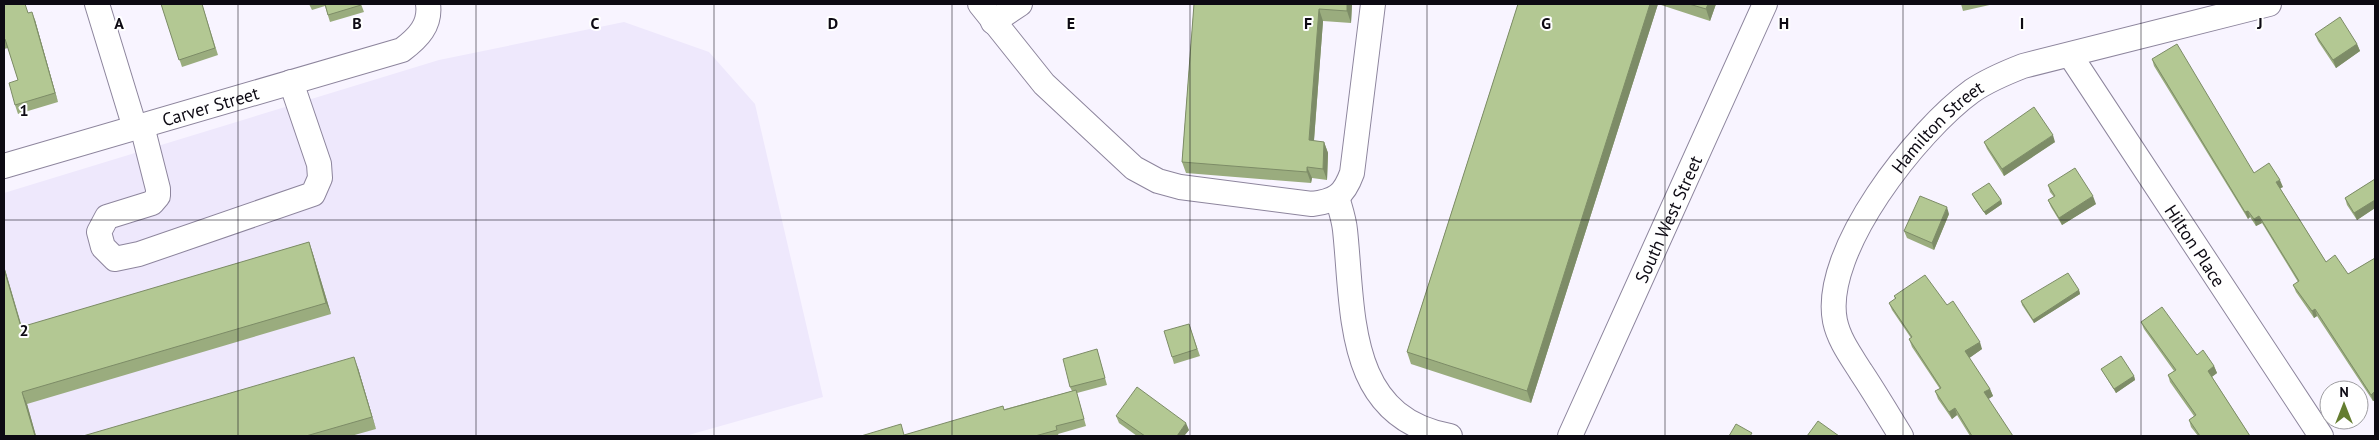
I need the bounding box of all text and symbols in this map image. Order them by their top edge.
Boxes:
text: A [114,13,124,33]
text: B [352,13,362,33]
text: C [591,13,600,33]
text: D [828,13,838,33]
text: E [1067,13,1075,33]
text: F [1304,13,1312,33]
text: G [1541,13,1551,33]
text: H [1779,13,1789,33]
text: I [2020,13,2024,33]
text: J [2256,13,2263,33]
street label: Hamilton Street [1886,75,1987,178]
street label: Carver Street [159,81,261,131]
text: 1 [19,100,29,120]
street label: South West Street [1629,152,1707,286]
street label: Hilton Place [2160,200,2231,291]
text: 2 [19,320,29,340]
north arrow [2319,380,2369,430]
text: N [2339,383,2349,401]

